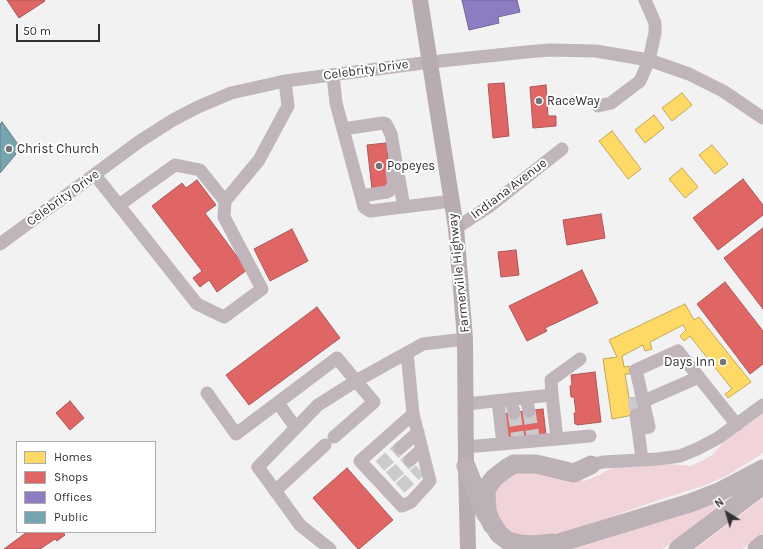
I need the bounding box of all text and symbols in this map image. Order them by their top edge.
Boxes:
scale bar [18,16,102,42]
text: 50 m [23,24,51,38]
street label: Celebrity Drive [323,56,409,84]
place label: RaceWay [547,93,600,109]
marker: RaceWay [534,96,544,106]
place label: Christ Church [17,141,99,157]
marker: Christ Church [4,144,14,154]
street label: Indiana Avenue [468,155,550,223]
place label: Popeyes [387,158,435,174]
marker: Popeyes [374,161,384,171]
street label: Celebrity Drive [24,167,102,229]
street label: Farmerville Highway [445,213,473,333]
place label: Days Inn [664,354,715,370]
marker: Days Inn [718,357,728,367]
legend [16,441,156,533]
text: Homes [54,450,92,464]
text: Shops [54,470,88,484]
text: Offices [54,490,92,504]
north arrow [707,493,747,533]
text: N [712,495,727,511]
text: Public [54,510,88,524]

